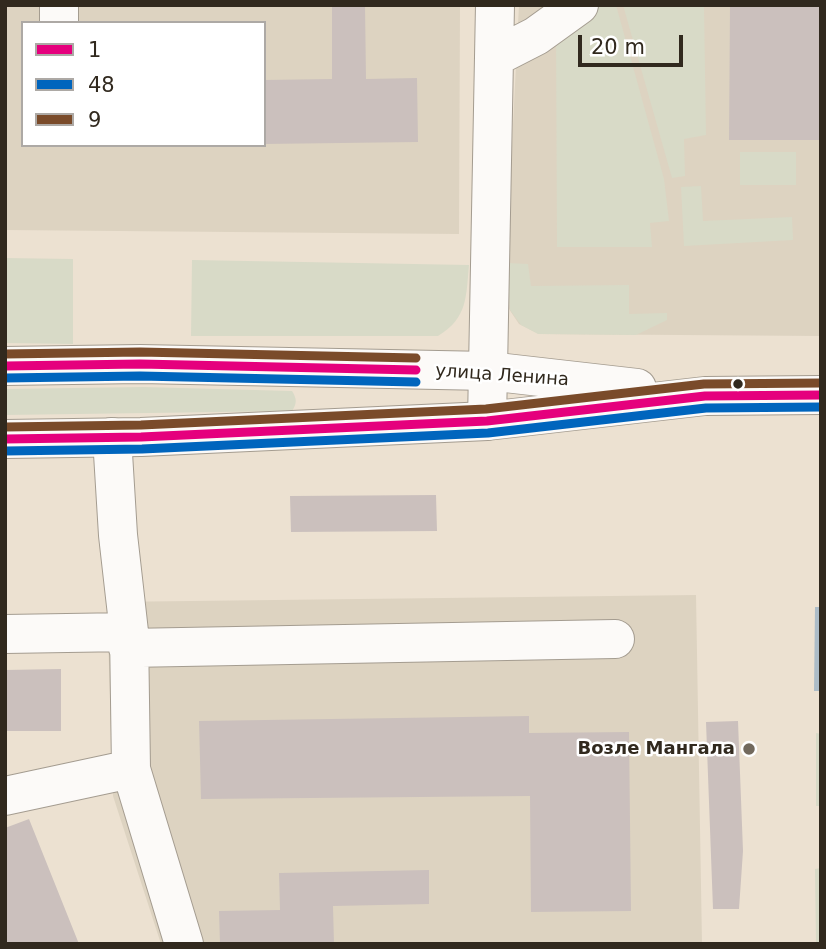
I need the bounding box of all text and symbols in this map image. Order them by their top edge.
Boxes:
legend [21,21,266,147]
scale bar [581,21,686,65]
text: 20 m [591,35,645,59]
text: 1 [88,38,101,62]
text: 48 [88,73,115,97]
text: 9 [88,108,101,132]
street label: улица Ленина [435,361,569,391]
unlabelled marker [731,377,745,391]
place label: Возле Мангала [577,738,735,760]
marker: Возле Мангала [741,741,757,757]

